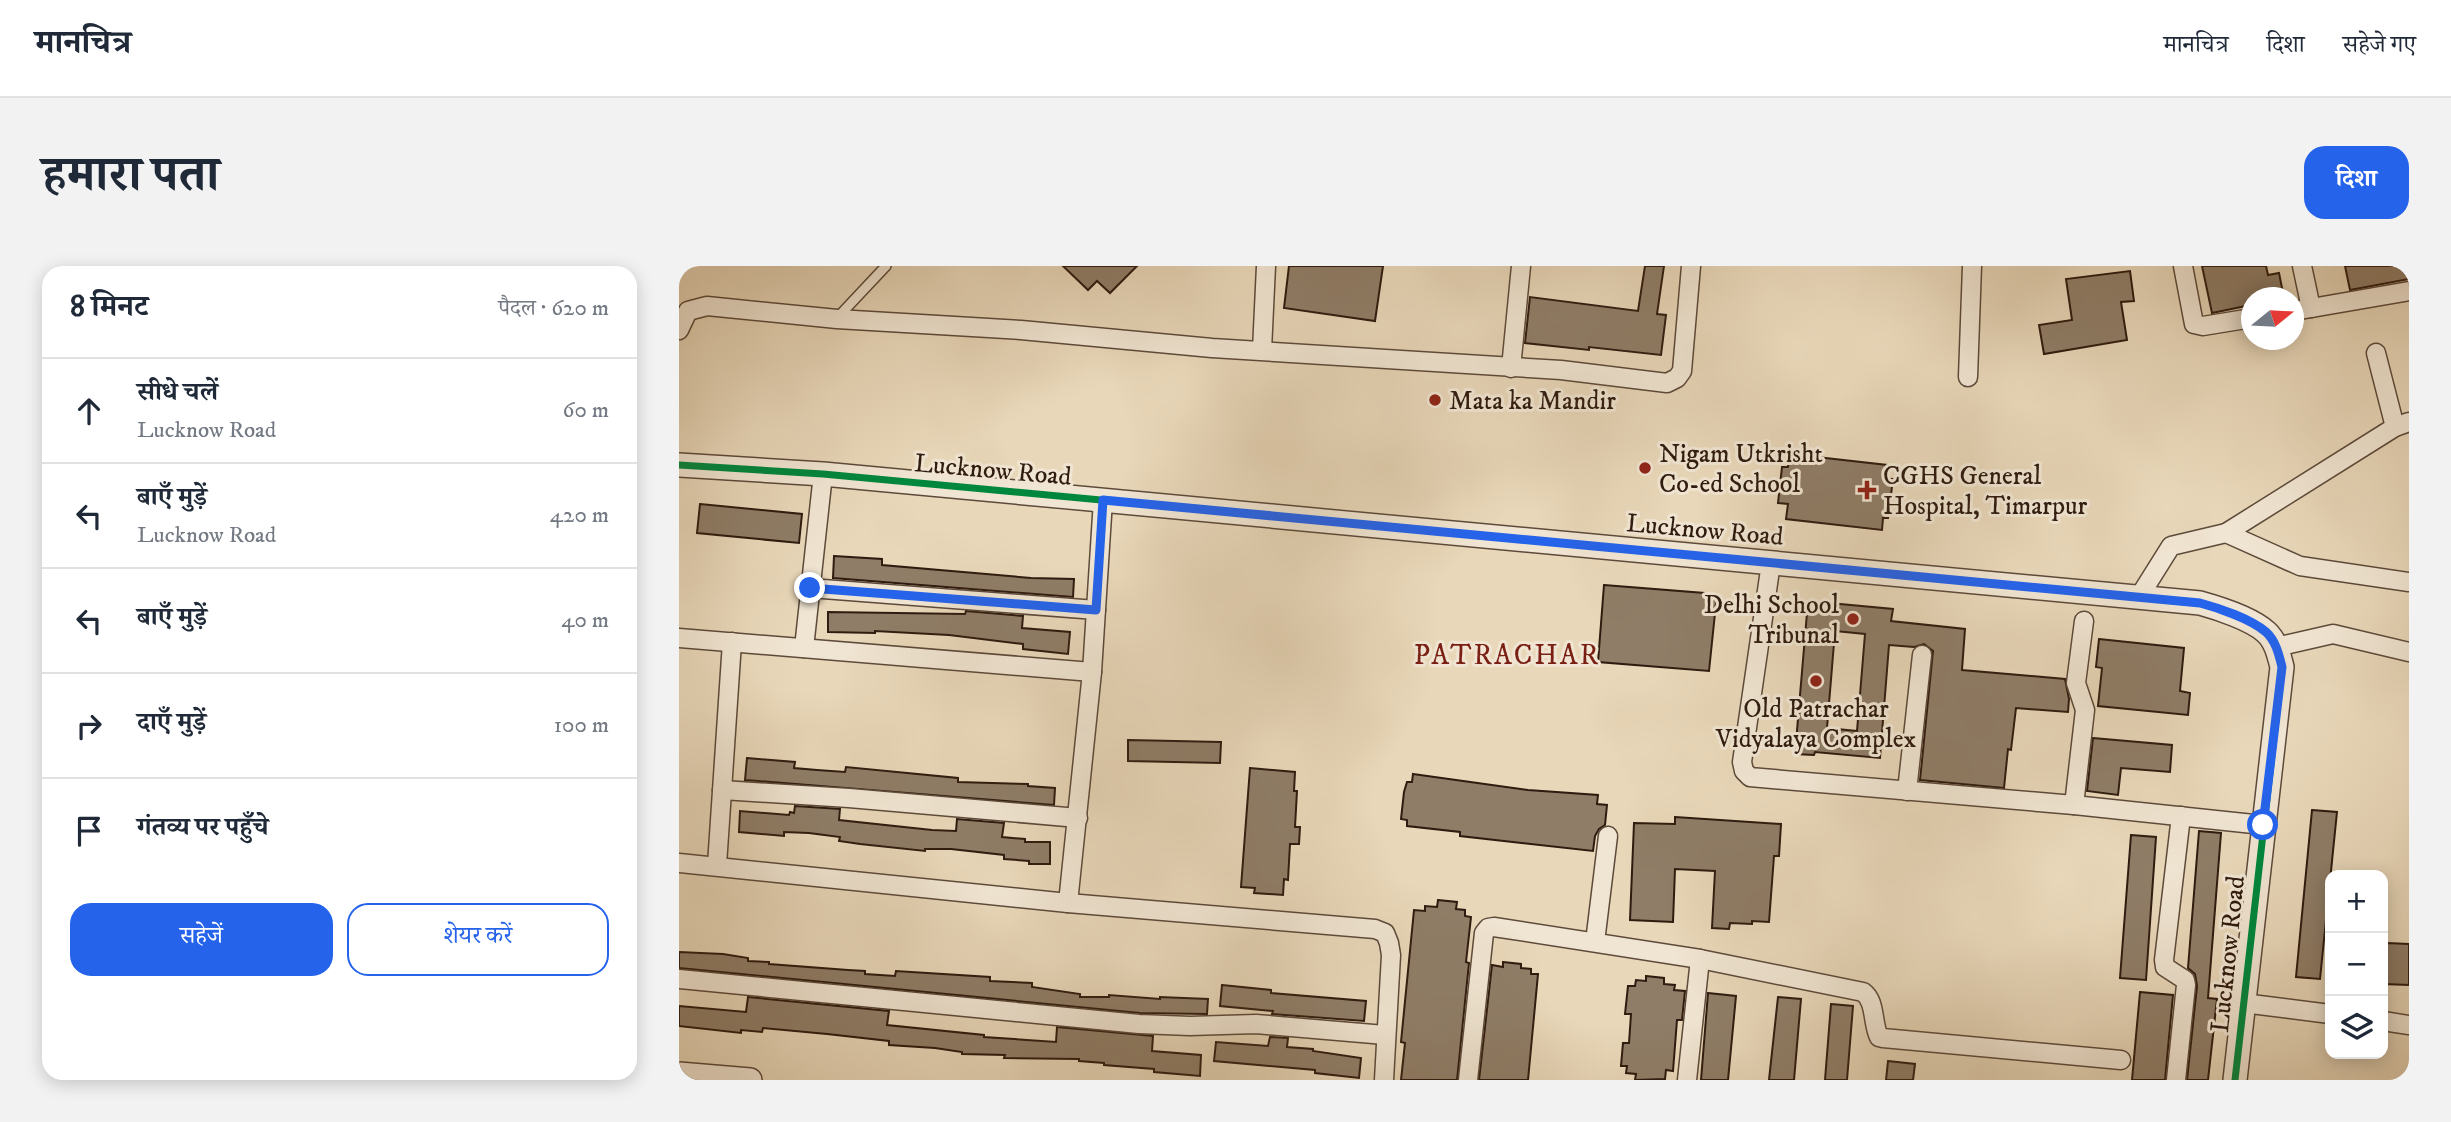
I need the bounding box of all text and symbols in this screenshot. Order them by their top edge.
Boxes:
text: मानचित्र [35,23,131,64]
text: मानचित्र [2163,30,2228,60]
text: दिशा [2266,30,2305,60]
text: सहेजे गए [2343,30,2416,60]
text: हमारा पता [42,145,219,207]
button: दिशा [2304,146,2409,219]
north arrow [2241,287,2304,350]
text: 8 मिनट [70,289,148,326]
text: पैदल · 620 m [498,294,609,323]
text: सीधे चलें [137,376,218,409]
place label: Mata ka Mandir [1449,385,1616,418]
icon: ahead [70,392,108,430]
marker: Mata ka Mandir [1427,392,1443,408]
text: 60 m [562,396,609,425]
text: Lucknow Road [137,416,276,445]
place label: Nigam Utkrisht Co-ed School [1659,438,1823,501]
street label: Lucknow Road [913,447,1073,494]
marker: Nigam Utkrisht Co-ed School [1637,460,1653,476]
place label: CGHS General Hospital, Timarpur [1883,460,2088,523]
marker: CGHS General Hospital, Timarpur [1857,480,1877,500]
text: बाएँ मुड़ें [137,481,207,514]
icon: left [70,497,108,535]
text: 420 m [550,501,609,530]
street label: Lucknow Road [1625,507,1785,554]
text: Lucknow Road [137,521,276,550]
route end [794,572,825,603]
place label: Delhi School Tribunal [1704,589,1839,652]
text: बाएँ मुड़ें [137,601,207,634]
icon: left [70,602,108,640]
text: 40 m [561,606,609,635]
marker: Delhi School Tribunal [1845,611,1861,627]
district label: PATRACHAR [1414,638,1600,673]
marker: Old Patrachar Vidyalaya Complex [1808,673,1824,689]
place label: Old Patrachar Vidyalaya Complex [1715,693,1916,756]
text: दाएँ मुड़ें [137,706,206,739]
icon: right [70,707,108,745]
text: 100 m [554,711,609,740]
route start [2247,809,2278,840]
text: गंतव्य पर पहुँचे [137,811,268,844]
icon: arrive [70,812,108,850]
map controls [2325,870,2388,1059]
button: + [2325,870,2388,933]
street label: Lucknow Road [2204,874,2253,1034]
button: सहेजें [70,903,333,976]
button: शेयर करें [347,903,609,976]
button: − [2325,933,2388,996]
button: layers [2325,996,2388,1059]

